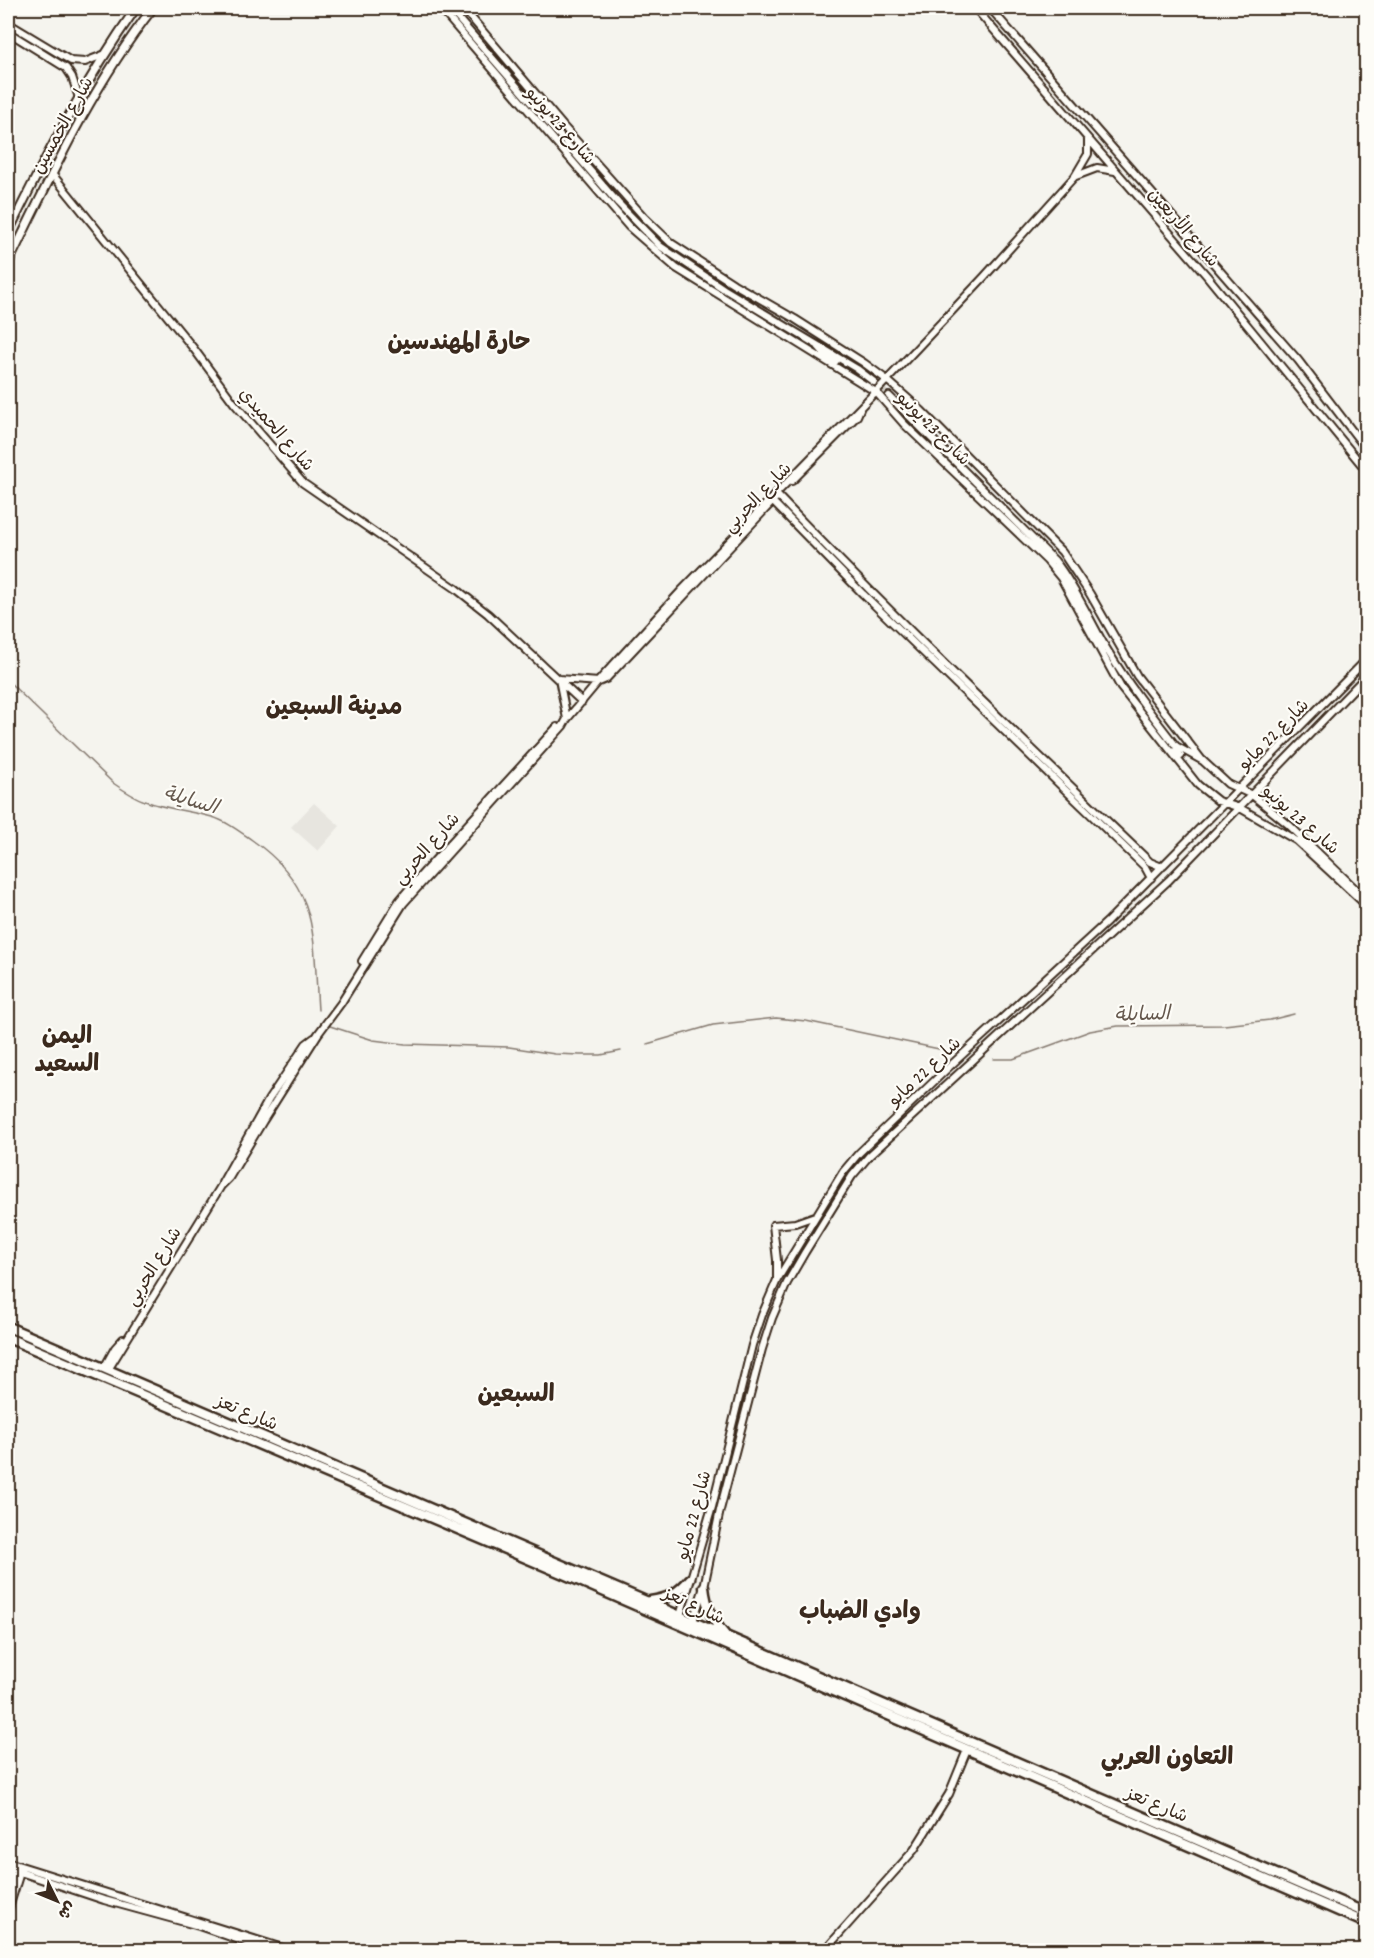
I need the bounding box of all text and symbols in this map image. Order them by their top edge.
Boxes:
street label: شارع الخمسين [27,73,101,179]
street label: شارع 23 يونيو [518,82,600,171]
street label: شارع الأربعين [1141,182,1225,274]
district label: حارة المهندسين [387,327,531,361]
street label: شارع الحميدي [232,383,319,478]
street label: شارع 23 يونيو [889,386,975,472]
street label: شارع الحربي [719,458,799,540]
district label: مدينة السبعين [265,692,403,726]
street label: شارع 22 مايو [1232,694,1316,779]
street label: شارع 23 يونيو [1254,779,1344,862]
water label: السايلة [160,780,224,824]
street label: شارع الحربي [389,808,468,892]
water label: السايلة [1114,1001,1173,1031]
district label: اليمن السعيد [35,1021,99,1083]
street label: شارع 22 مايو [882,1032,968,1115]
street label: شارع الحربي [121,1223,190,1312]
district label: السبعين [477,1379,555,1413]
street label: شارع تعز [209,1389,281,1439]
street label: شارع 22 مايو [671,1468,719,1565]
street label: شارع تعز [656,1581,728,1632]
district label: وادي الضباب [799,1596,921,1630]
district label: التعاون العربي [1101,1742,1233,1777]
street label: شارع تعز [1119,1781,1191,1831]
north arrow [27,1871,87,1931]
text: ش [52,1895,81,1924]

